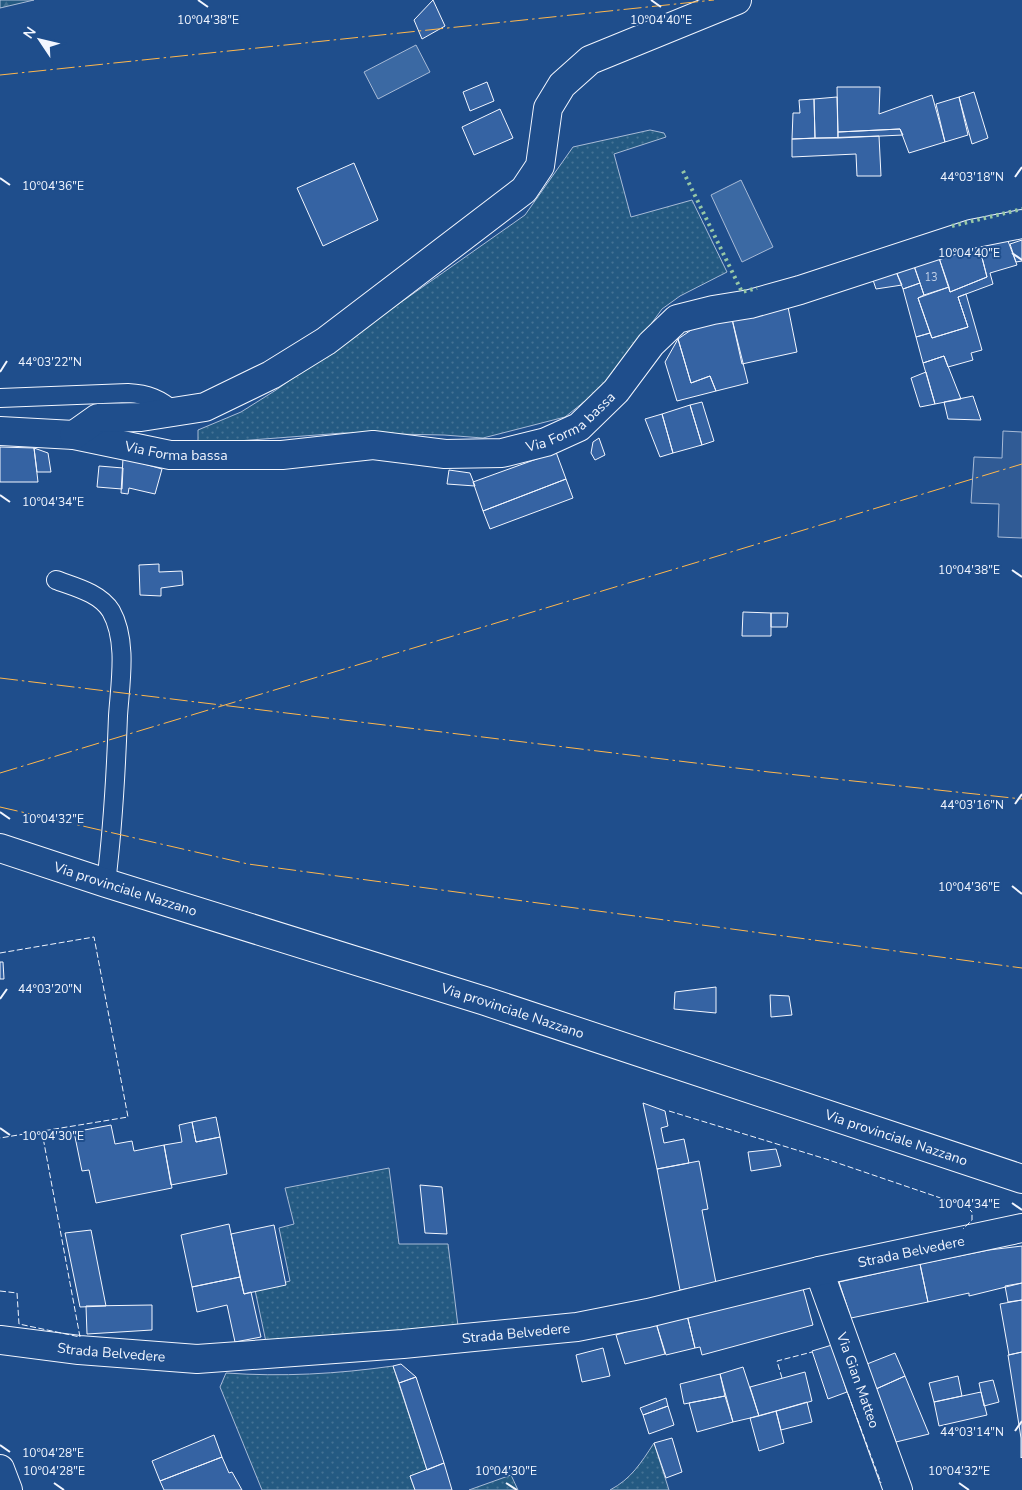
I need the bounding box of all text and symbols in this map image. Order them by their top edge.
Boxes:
text: 10°04'38"E [177,12,239,28]
text: 10°04'40"E [630,12,692,28]
north arrow [15,15,65,65]
text: N [19,23,41,43]
text: 44°03'18"N [940,169,1004,185]
text: 10°04'36"E [22,178,84,194]
text: 10°04'40"E [938,245,1000,261]
house number: 13 [924,270,938,285]
text: 44°03'22"N [18,354,82,370]
street label: Via Forma bassa [523,388,620,457]
street label: Via Forma bassa [122,437,228,465]
text: 10°04'34"E [22,494,84,510]
text: 10°04'38"E [938,562,1000,578]
text: 44°03'16"N [940,797,1004,813]
text: 10°04'32"E [22,811,84,827]
street label: Via provinciale Nazzano [50,857,200,921]
text: 10°04'36"E [938,879,1000,895]
street label: Via provinciale Nazzano [438,979,587,1043]
text: 44°03'20"N [18,981,82,997]
street label: Via provinciale Nazzano [821,1105,970,1170]
text: 10°04'30"E [22,1128,84,1144]
text: 10°04'34"E [938,1196,1000,1212]
street label: Strada Belvedere [856,1231,966,1273]
street label: Strada Belvedere [461,1319,571,1348]
street label: Via Gian Matteo [832,1329,884,1431]
street label: Strada Belvedere [56,1338,166,1367]
text: 44°03'14"N [940,1424,1004,1440]
text: 10°04'28"E [22,1445,84,1461]
text: 10°04'28"E [23,1463,85,1479]
text: 10°04'30"E [475,1463,537,1479]
text: 10°04'32"E [928,1463,990,1479]

